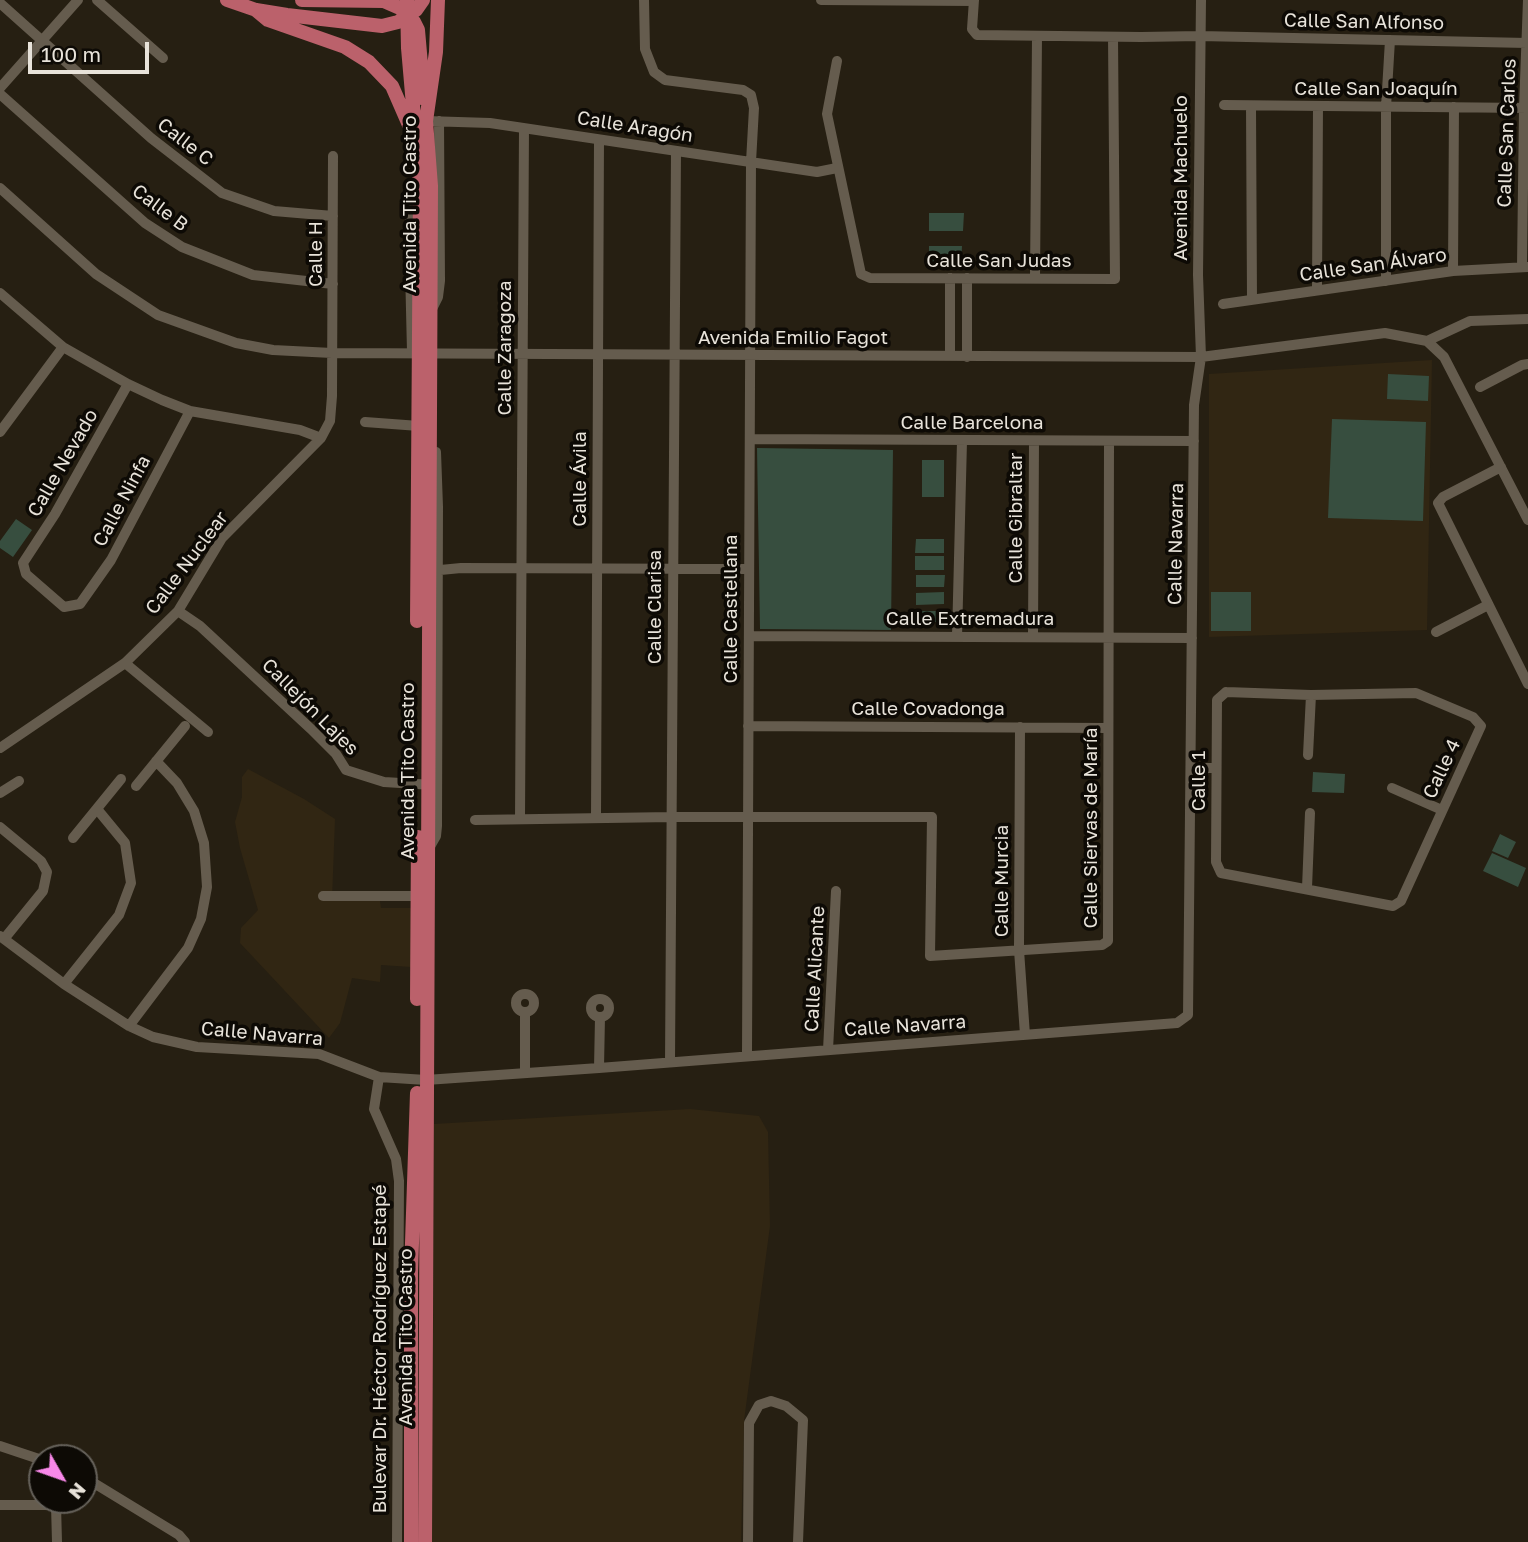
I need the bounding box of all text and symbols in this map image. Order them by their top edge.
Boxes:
street label: Calle San Alfonso [1284,9,1444,35]
scale bar [32,28,152,72]
text: 100 m [41,41,101,67]
street label: Calle San Carlos [1493,58,1521,208]
street label: Calle San Joaquín [1294,78,1458,100]
street label: Avenida Machuelo [1170,95,1192,261]
street label: Calle Aragón [576,107,694,147]
street label: Calle C [153,113,217,171]
street label: Avenida Tito Castro [399,115,421,293]
street label: Calle B [128,180,192,236]
street label: Calle H [305,221,327,287]
street label: Calle San Álvaro [1298,243,1448,287]
street label: Calle San Judas [926,250,1072,272]
street label: Calle Zaragoza [494,281,516,415]
street label: Avenida Emilio Fagot [698,327,888,349]
street label: Calle Nevado [23,405,103,521]
street label: Calle Barcelona [900,412,1044,434]
street label: Calle Ávila [569,431,591,527]
street label: Calle Ninfa [88,452,156,550]
street label: Calle Gibraltar [1005,453,1027,583]
street label: Calle Navarra [1164,483,1188,605]
street label: Calle Nuclear [141,507,233,619]
street label: Calle Castellana [720,534,742,684]
street label: Calle Clarisa [644,550,666,664]
street label: Calle Extremadura [886,608,1054,630]
street label: Callejón Lajes [257,654,363,760]
street label: Avenida Tito Castro [397,682,419,860]
street label: Calle Covadonga [851,698,1005,720]
street label: Calle Siervas de María [1080,727,1102,929]
street label: Calle 4 [1418,736,1466,802]
street label: Calle 1 [1188,751,1210,811]
street label: Calle Murcia [991,825,1013,937]
street label: Calle Alicante [800,905,830,1033]
street label: Calle Navarra [843,1010,967,1042]
street label: Calle Navarra [200,1017,324,1051]
street label: Bulevar Dr. Héctor Rodríguez Estapé [369,1184,391,1514]
street label: Avenida Tito Castro [395,1248,417,1426]
north arrow [28,1444,98,1514]
text: N [64,1479,91,1504]

